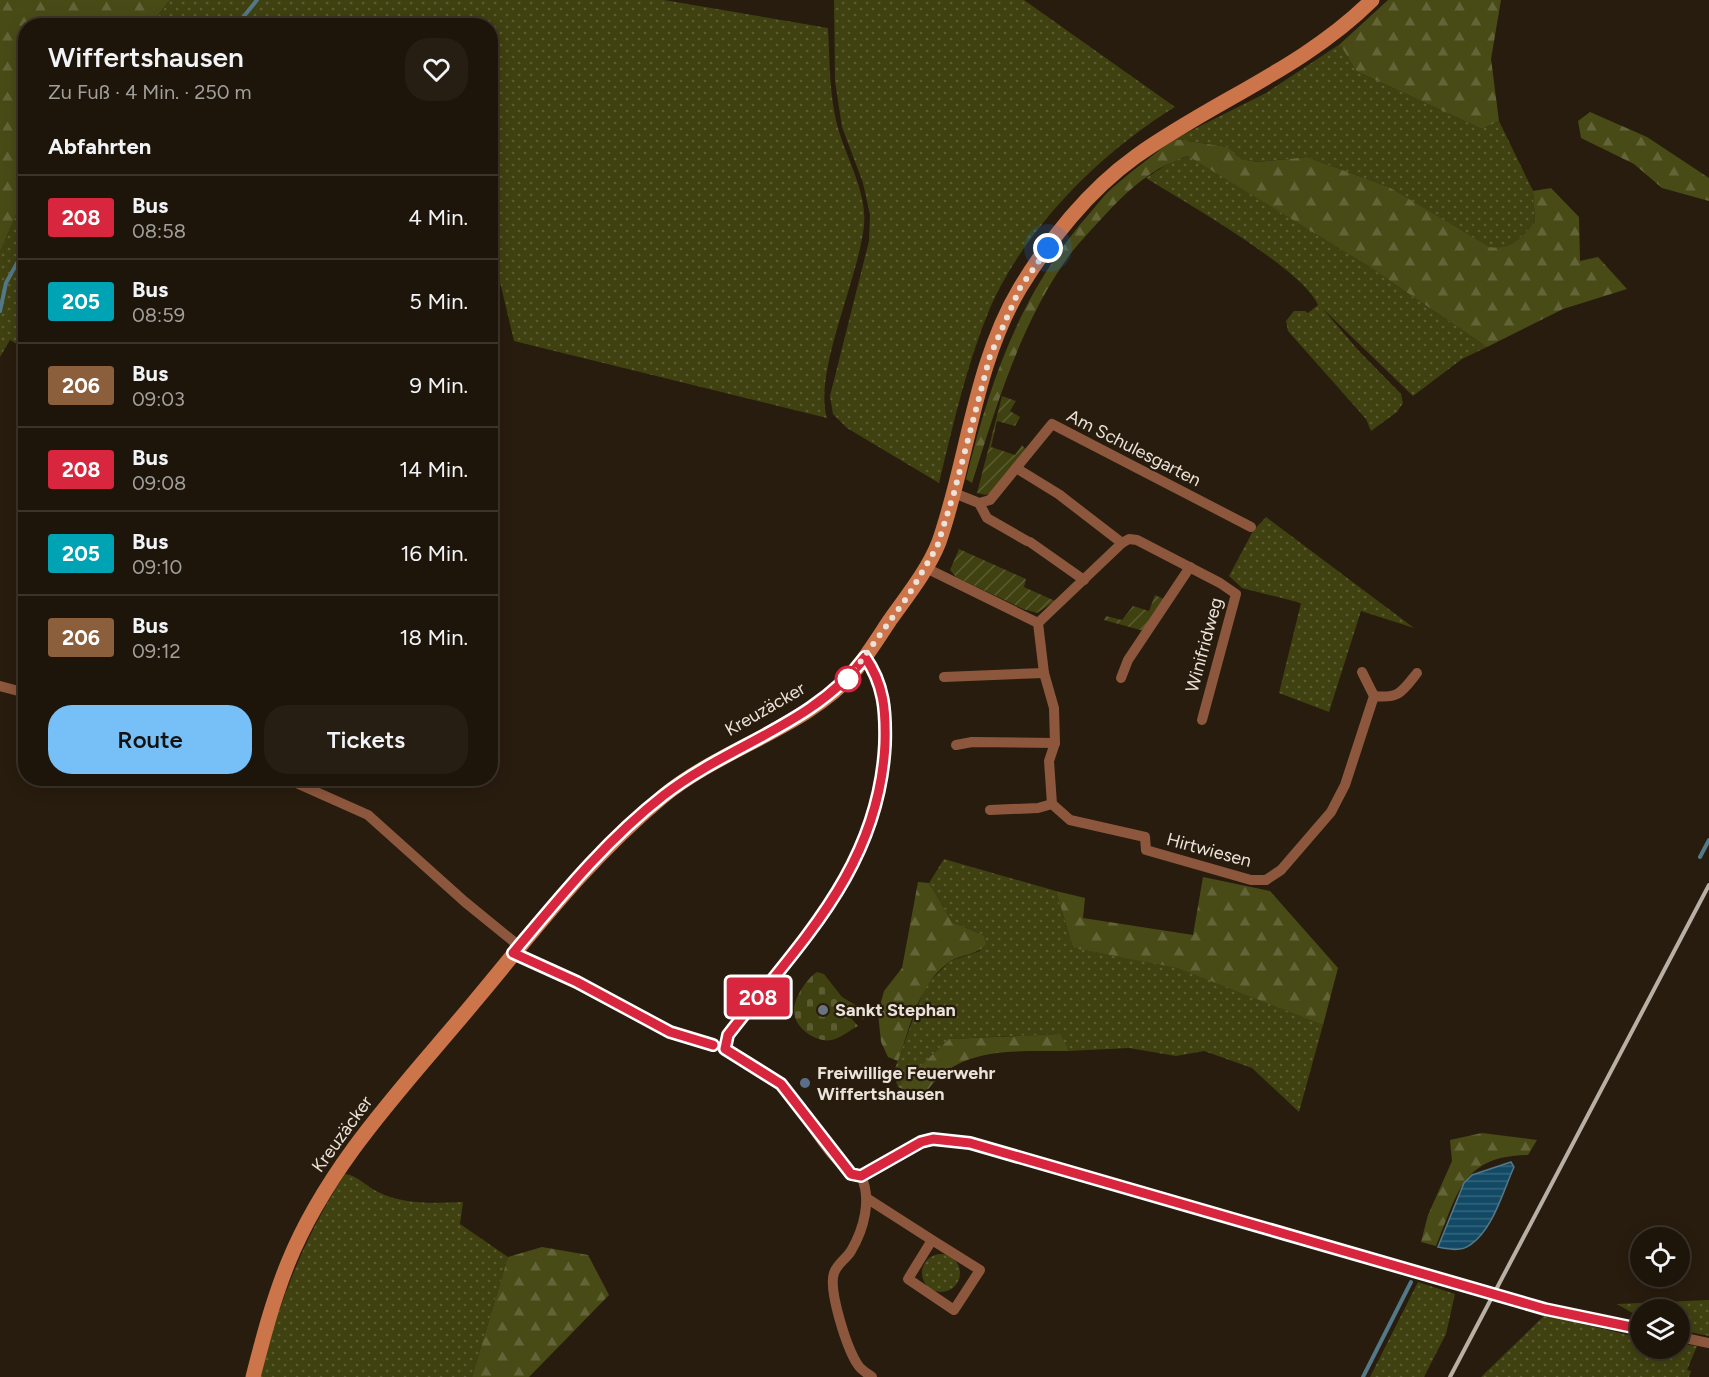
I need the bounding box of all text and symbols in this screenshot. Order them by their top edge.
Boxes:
button: heart [405,38,468,101]
text: Wiffertshausen [48,40,244,74]
text: Zu Fuß · 4 Min. · 250 m [48,80,252,104]
text: Abfahrten [48,133,151,160]
text: Bus [132,192,168,219]
text: 4 Min. [408,204,468,231]
text: 208 [62,205,100,230]
text: 08:58 [132,219,186,243]
your location [1033,233,1063,263]
text: Bus [132,276,168,303]
text: 5 Min. [409,288,468,315]
text: 205 [62,289,100,314]
text: 08:59 [132,303,185,327]
text: Bus [132,360,168,387]
text: 9 Min. [410,372,468,399]
text: 206 [62,373,100,398]
text: 09:03 [132,387,185,411]
street label: Am Schulesgarten [1063,405,1205,491]
text: Bus [132,444,168,471]
text: 14 Min. [399,456,468,483]
text: 208 [62,457,100,482]
text: 09:08 [132,471,186,495]
text: Bus [132,528,168,555]
text: 16 Min. [400,540,468,567]
text: 205 [62,541,100,566]
text: 09:10 [132,555,182,579]
street label: Winifridweg [1181,595,1227,695]
text: Bus [132,612,168,639]
text: 18 Min. [399,624,468,651]
text: 206 [62,625,100,650]
text: 09:12 [132,639,181,663]
unlabelled marker [835,666,861,692]
street label: Kreuzäcker [721,677,809,741]
button: Route [48,705,252,774]
button: Tickets [264,705,468,774]
street label: Hirtwiesen [1164,828,1254,872]
line badge: 208 [724,978,792,1016]
text: 208 [739,985,777,1010]
place label: Sankt Stephan [835,999,956,1021]
marker: Sankt Stephan [816,1003,830,1017]
place label: Freiwillige Feuerwehr Wiffertshausen [817,1062,995,1105]
marker: Freiwillige Feuerwehr Wiffertshausen [798,1076,812,1090]
street label: Kreuzäcker [307,1091,377,1177]
map controls [1630,1227,1690,1359]
button: locate [1630,1227,1690,1287]
button: layers [1630,1299,1690,1359]

